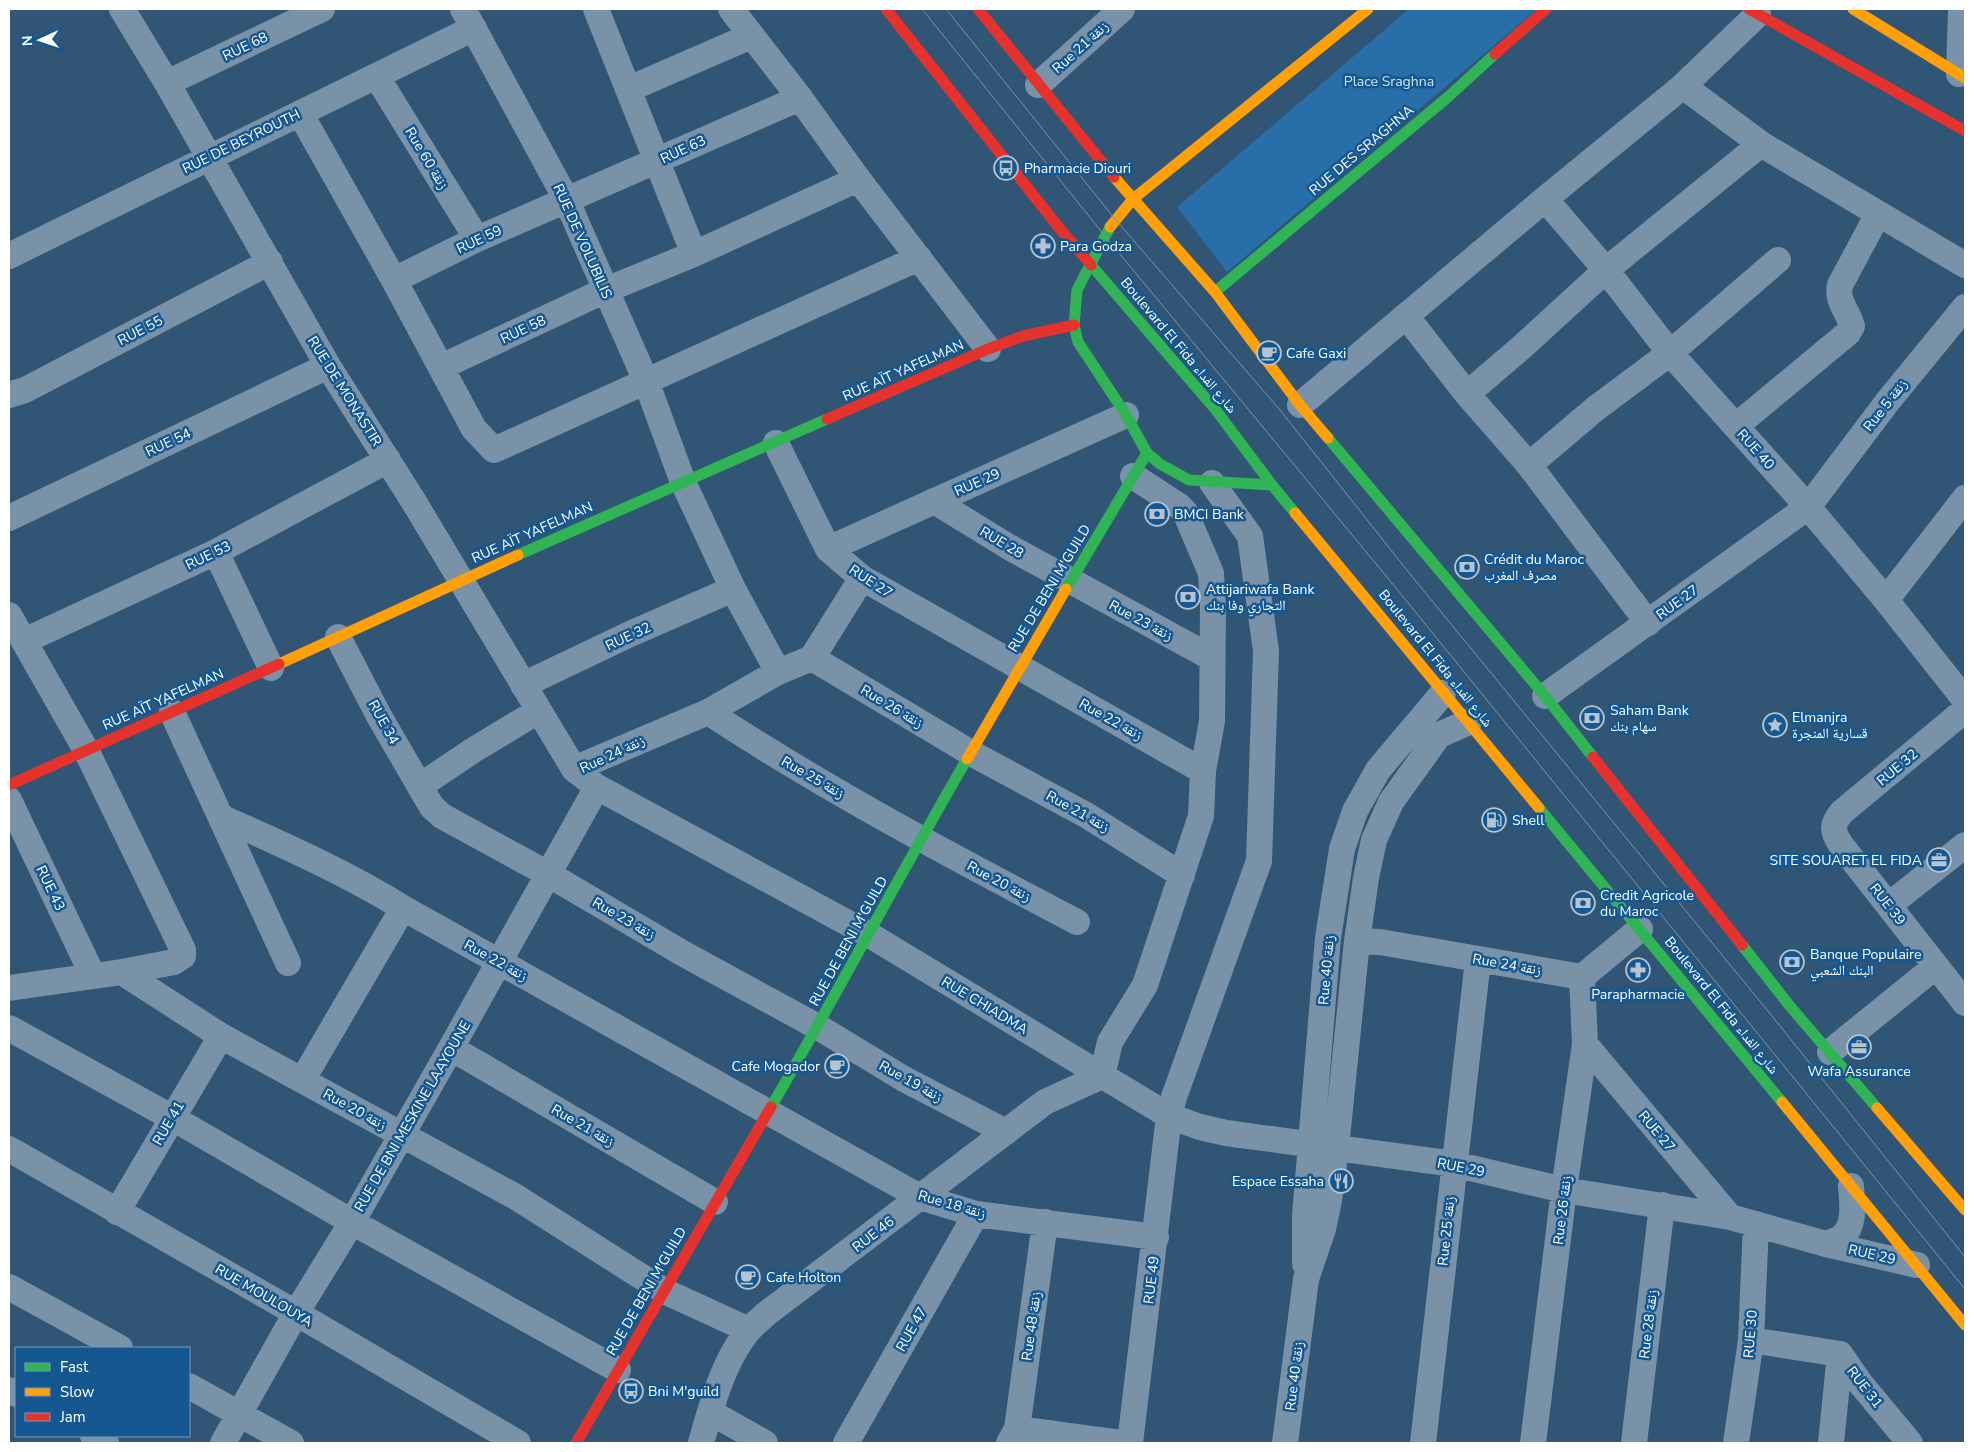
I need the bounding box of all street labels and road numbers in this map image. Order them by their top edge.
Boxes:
street label: Rue 21 زنقة [1048,17,1113,78]
street label: RUE 68 [219,27,271,66]
street label: RUE DES SRAGHNA [1305,101,1418,200]
street label: RUE DE BEYROUTH [179,105,303,178]
street label: Rue 60 زنقة [400,124,453,193]
street label: RUE 63 [657,131,709,168]
street label: RUE DE VOLUBILIS [549,181,617,302]
street label: RUE 59 [453,221,505,258]
street label: Boulevard El Fida شارع الفداء [1116,273,1241,417]
street label: RUE 55 [114,311,166,350]
street label: RUE 58 [497,311,549,348]
street label: RUE DE MONASTIR [303,333,386,450]
street label: RUE AÏT YAFELMAN [840,335,967,406]
street label: Rue 5 زنقة [1859,375,1912,435]
street label: RUE 54 [142,424,194,461]
street label: RUE 40 [1732,425,1779,474]
street label: RUE 29 [951,464,1003,501]
street label: RUE AÏT YAFELMAN [469,497,596,568]
street label: RUE DE BENI M'GUILD [1004,521,1095,656]
street label: RUE 28 [976,522,1027,563]
street label: RUE 53 [182,536,234,575]
street label: RUE 27 [845,560,896,602]
street label: RUE 27 [1652,581,1702,624]
street label: Boulevard El Fida شارع الفداء [1374,586,1497,731]
street label: Rue 23 زنقة [1106,596,1176,645]
street label: RUE 32 [602,618,654,655]
street label: RUE AÏT YAFELMAN [100,664,227,735]
street label: Rue 26 زنقة [857,680,926,733]
street label: Rue 22 زنقة [1076,694,1146,745]
street label: RUE 34 [364,697,404,748]
street label: Rue 24 زنقة [577,731,648,778]
street label: RUE 32 [1873,745,1922,790]
street label: Rue 25 زنقة [778,752,848,803]
street label: Rue 21 زنقة [1043,786,1113,837]
street label: Rue 20 زنقة [964,857,1034,906]
street label: RUE 43 [31,862,70,914]
street label: RUE DE BENI M'GUILD [805,873,892,1010]
street label: RUE 39 [1865,879,1910,929]
street label: Rue 23 زنقة [589,893,659,944]
street label: Boulevard El Fida شارع الفداء [1660,933,1783,1078]
street label: Rue 22 زنقة [461,935,531,986]
street label: Rue 40 زنقة [1314,935,1339,1006]
street label: Rue 24 زنقة [1471,949,1543,980]
street label: RUE CHIADMA [938,972,1032,1039]
street label: RUE DE BNI MESKINE LAAYOUNE [350,1017,475,1215]
street label: Rue 19 زنقة [876,1056,946,1107]
street label: Rue 20 زنقة [320,1084,390,1135]
street label: RUE 41 [148,1098,189,1149]
street label: Rue 21 زنقة [548,1100,618,1151]
street label: RUE 27 [1634,1107,1679,1156]
street label: RUE 29 [1435,1154,1486,1181]
street label: Rue 26 زنقة [1549,1174,1576,1246]
street label: Rue 18 زنقة [916,1186,988,1223]
street label: Rue 25 زنقة [1433,1195,1460,1267]
street label: RUE 46 [848,1212,898,1257]
street label: RUE DE BENI M'GUILD [602,1223,691,1359]
street label: RUE 29 [1846,1240,1897,1269]
street label: RUE 49 [1139,1255,1164,1305]
street label: RUE MOULOUYA [211,1260,316,1331]
street label: Rue 28 زنقة [1635,1288,1662,1360]
street label: Rue 48 زنقة [1017,1290,1046,1362]
street label: RUE 47 [891,1304,931,1355]
street label: RUE 30 [1739,1309,1762,1359]
street label: Rue 40 زنقة [1281,1340,1308,1412]
street label: RUE 31 [1842,1362,1887,1412]

